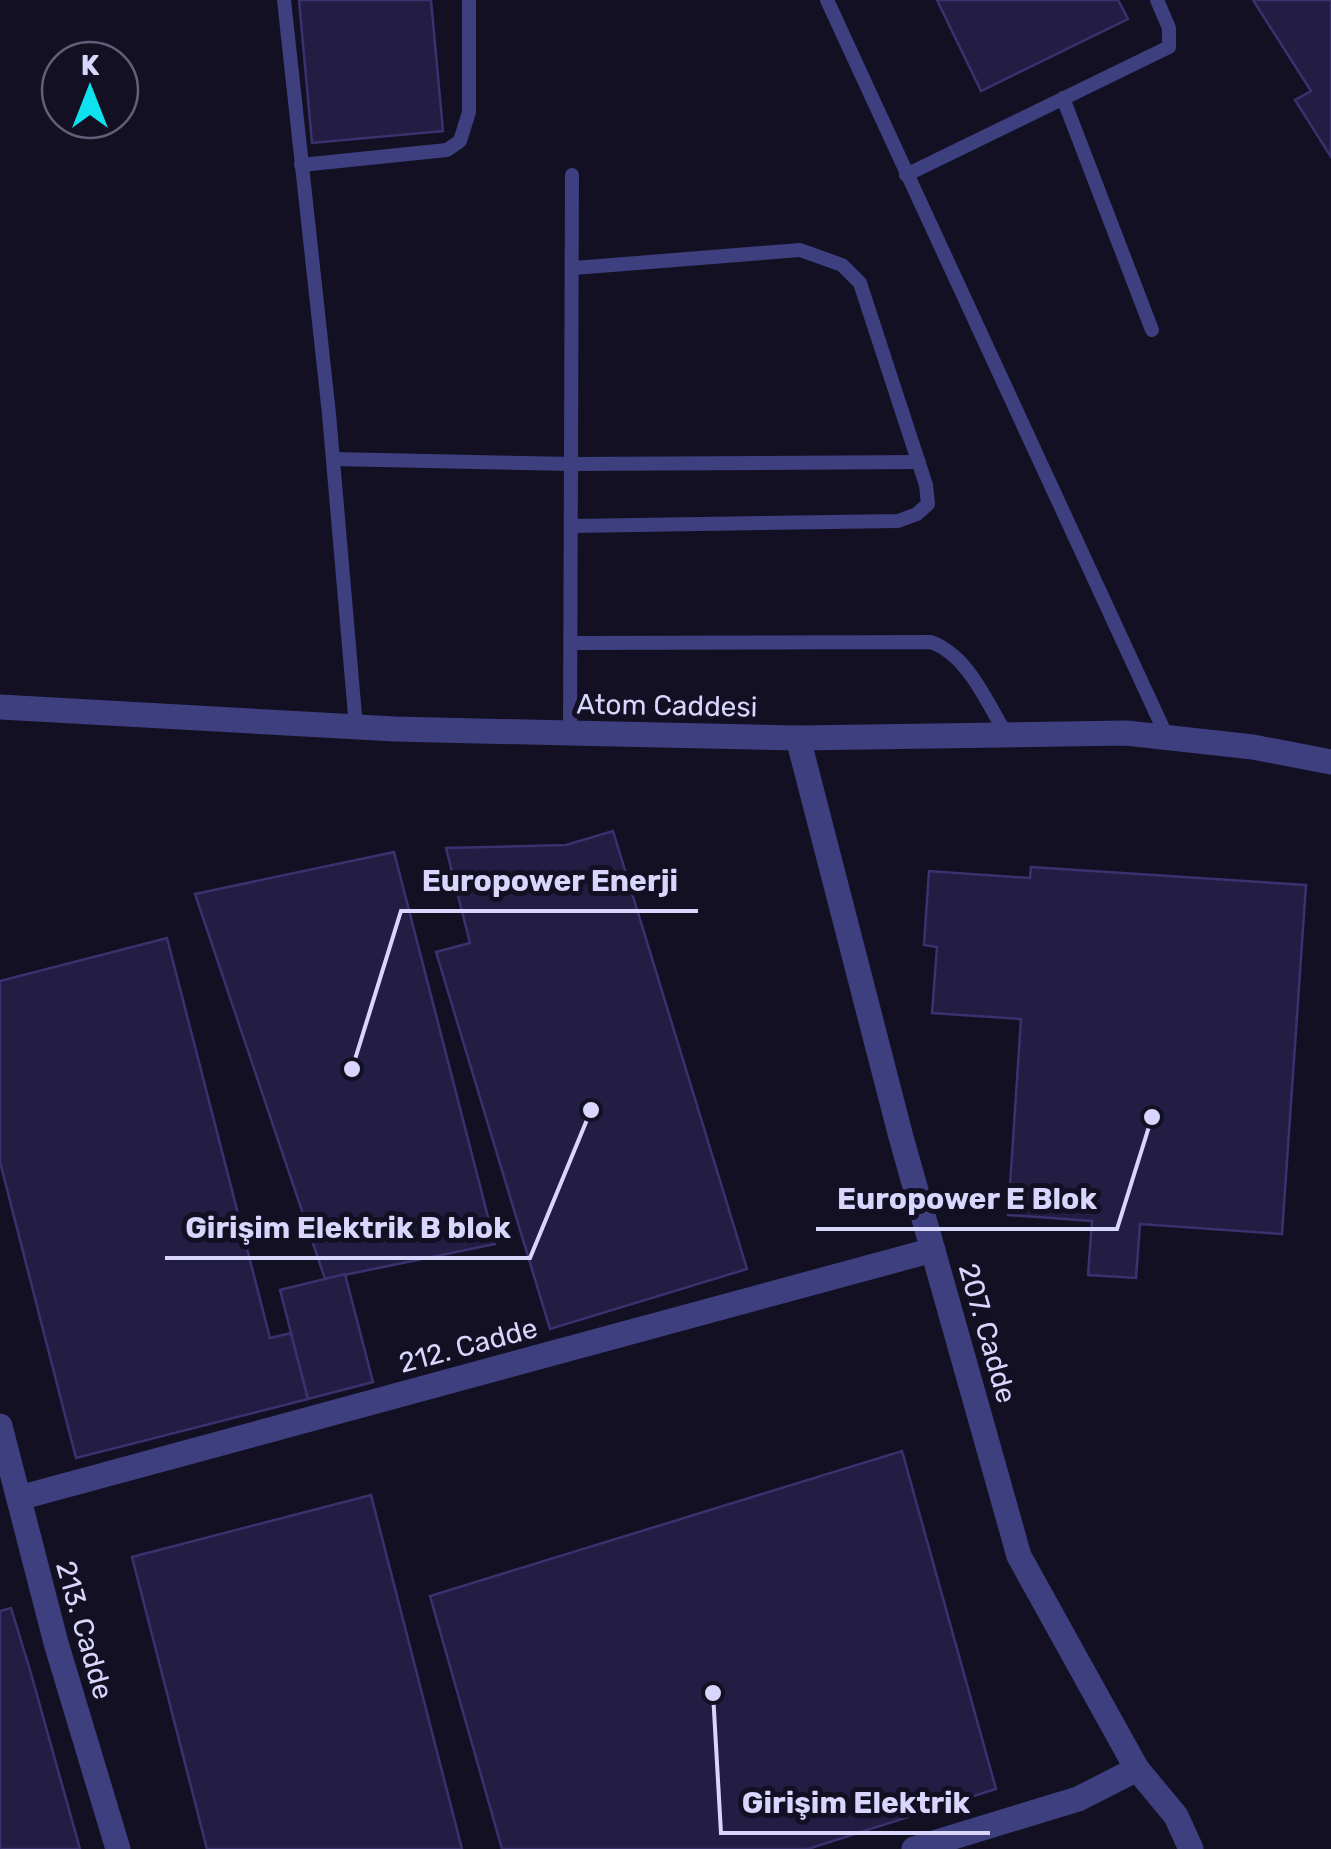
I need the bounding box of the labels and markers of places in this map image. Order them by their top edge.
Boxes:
callout: Europower Enerji [401,851,698,911]
callout: Europower E Blok [816,1169,1117,1229]
callout: Girişim Elektrik B blok [165,1198,530,1258]
callout: Girişim Elektrik [721,1773,990,1833]

